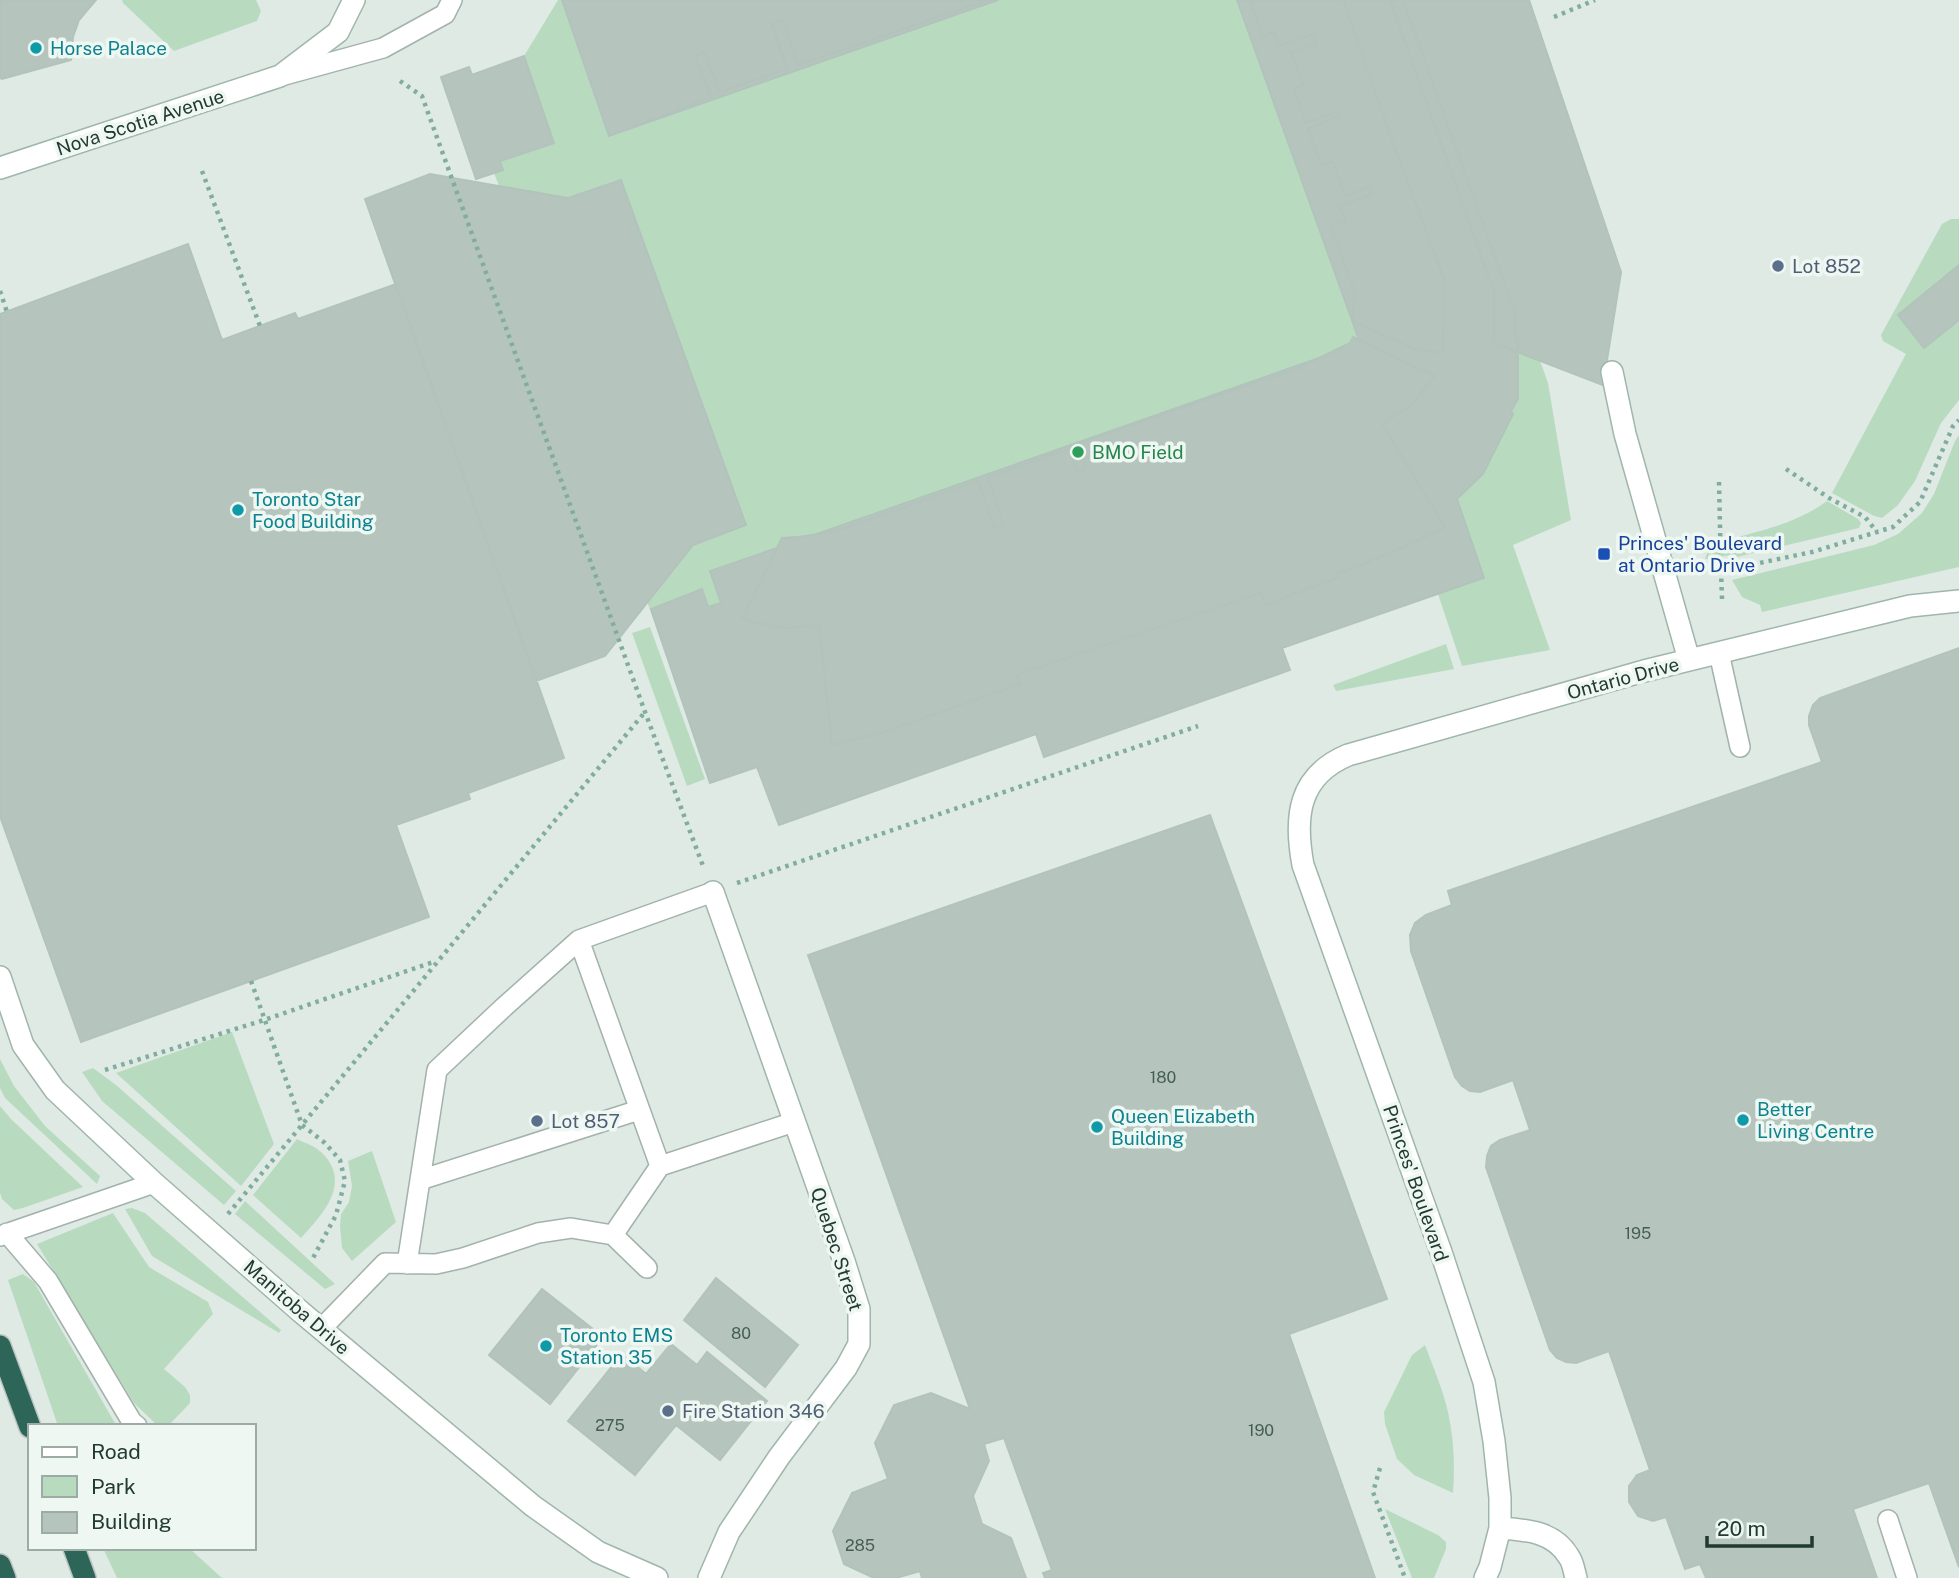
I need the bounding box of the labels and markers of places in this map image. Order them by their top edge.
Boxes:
place label: Horse Palace [50,37,167,59]
marker: Horse Palace [28,40,44,56]
place label: Lot 852 [1792,255,1861,277]
marker: Lot 852 [1770,258,1786,274]
place label: BMO Field [1092,441,1184,463]
marker: BMO Field [1070,444,1086,460]
place label: Toronto Star Food Building [252,488,374,532]
marker: Toronto Star Food Building [230,502,246,518]
place label: Princes' Boulevard at Ontario Drive [1618,532,1782,576]
marker: Princes' Boulevard at Ontario Drive [1596,546,1612,562]
place label: Better Living Centre [1757,1098,1874,1142]
place label: Queen Elizabeth Building [1111,1105,1255,1149]
place label: Lot 857 [551,1110,620,1132]
marker: Better Living Centre [1735,1112,1751,1128]
marker: Lot 857 [529,1113,545,1129]
marker: Queen Elizabeth Building [1089,1119,1105,1135]
place label: Toronto EMS Station 35 [560,1324,673,1368]
marker: Toronto EMS Station 35 [538,1338,554,1354]
place label: Fire Station 346 [682,1400,825,1422]
marker: Fire Station 346 [660,1403,676,1419]

